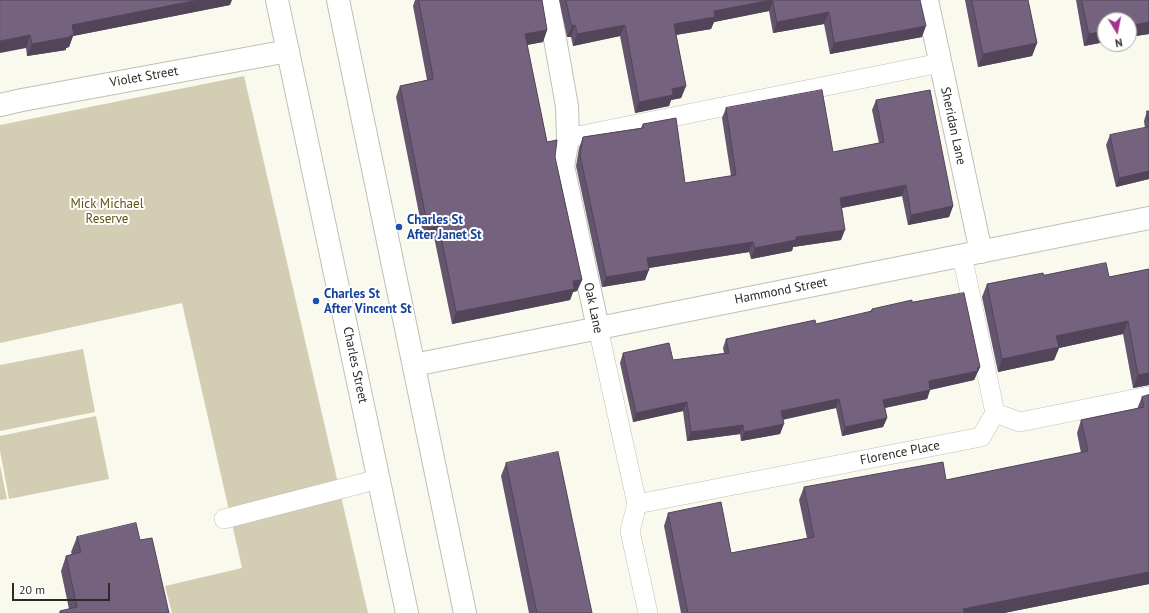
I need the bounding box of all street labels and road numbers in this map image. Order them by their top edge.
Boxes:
street label: Violet Street [109,63,179,91]
street label: Sheridan Lane [937,86,969,166]
street label: Hammond Street [733,274,829,308]
street label: Oak Lane [580,281,606,335]
street label: Charles Street [339,325,371,405]
street label: Florence Place [859,438,941,468]

